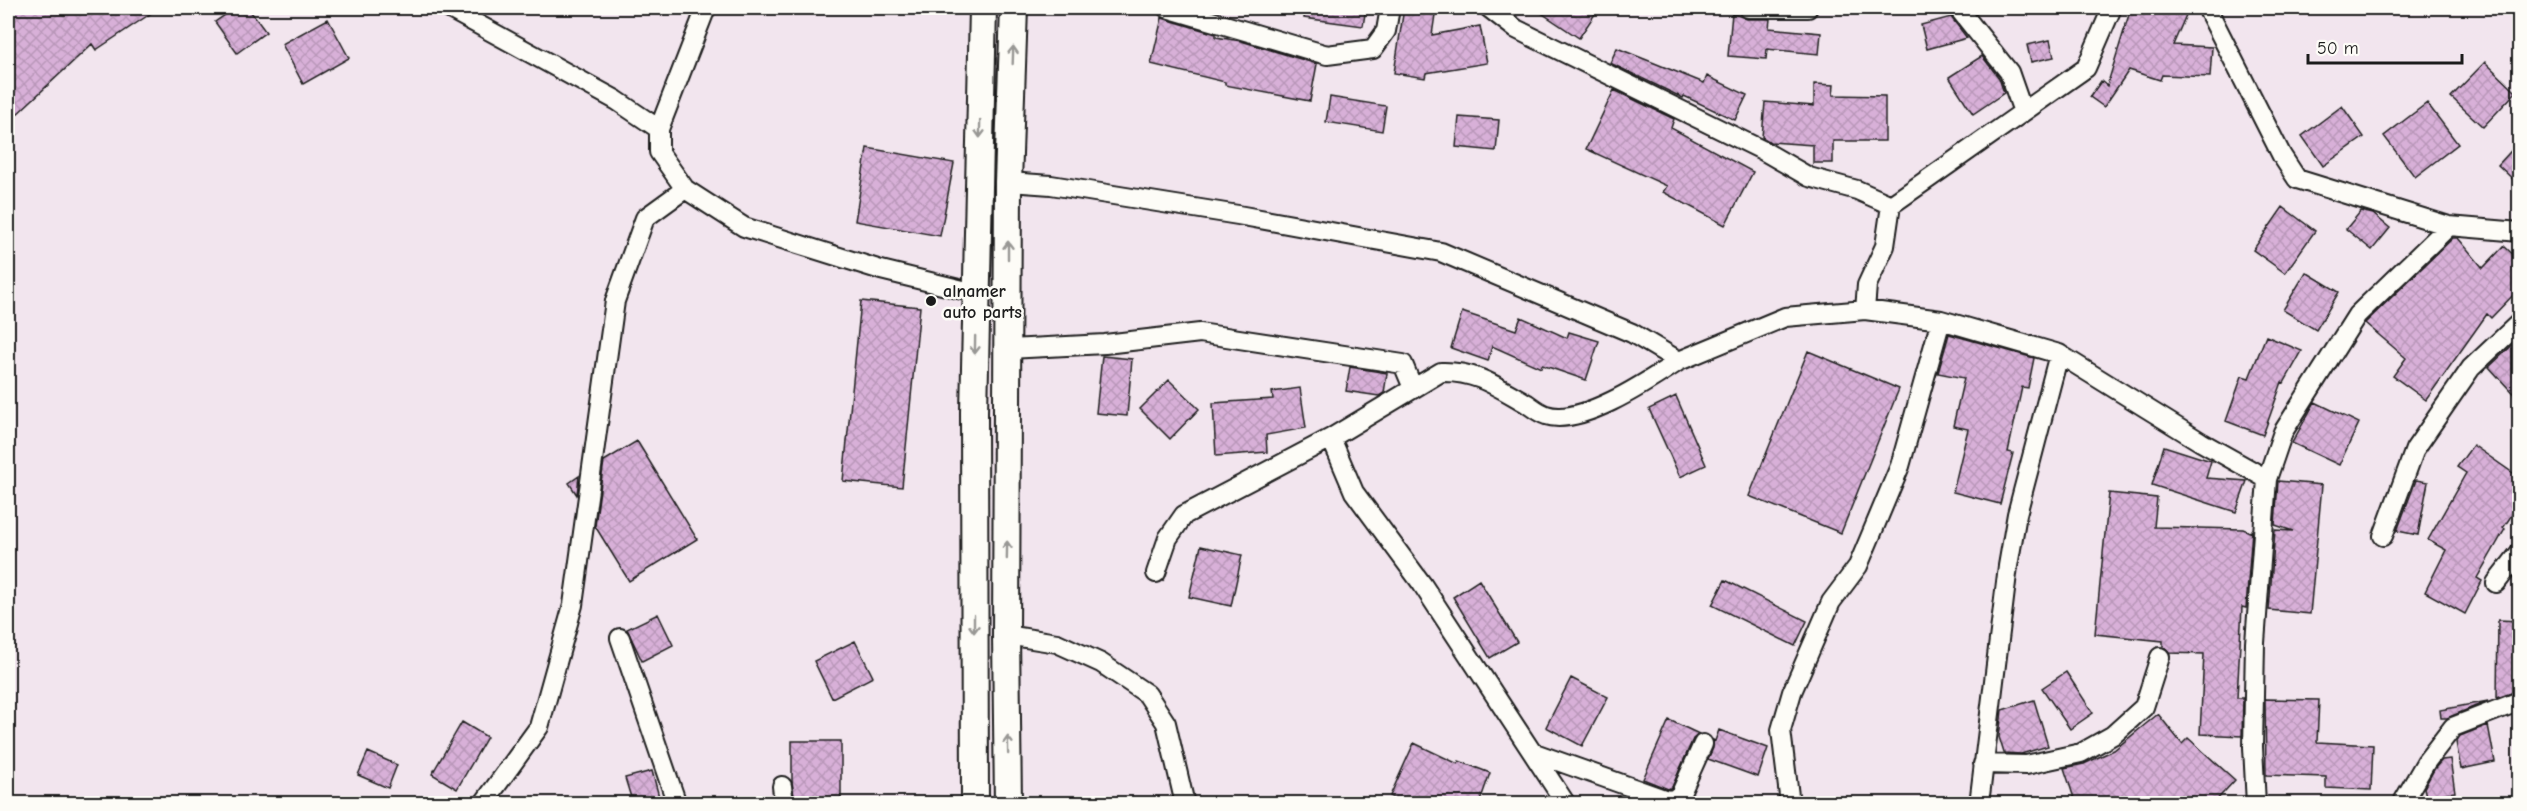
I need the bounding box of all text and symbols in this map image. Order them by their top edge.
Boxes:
scale bar [2308,27,2462,65]
text: 50 m [2317,38,2359,59]
one-way arrow [1007,46,1018,66]
one-way arrow [975,118,986,138]
one-way arrow [1002,241,1014,261]
place label: alnamer auto parts [943,281,1022,323]
marker: alnamer auto parts [924,294,938,308]
one-way arrow [969,334,981,354]
one-way arrow [1001,541,1013,561]
one-way arrow [968,613,980,633]
one-way arrow [1002,736,1013,756]

